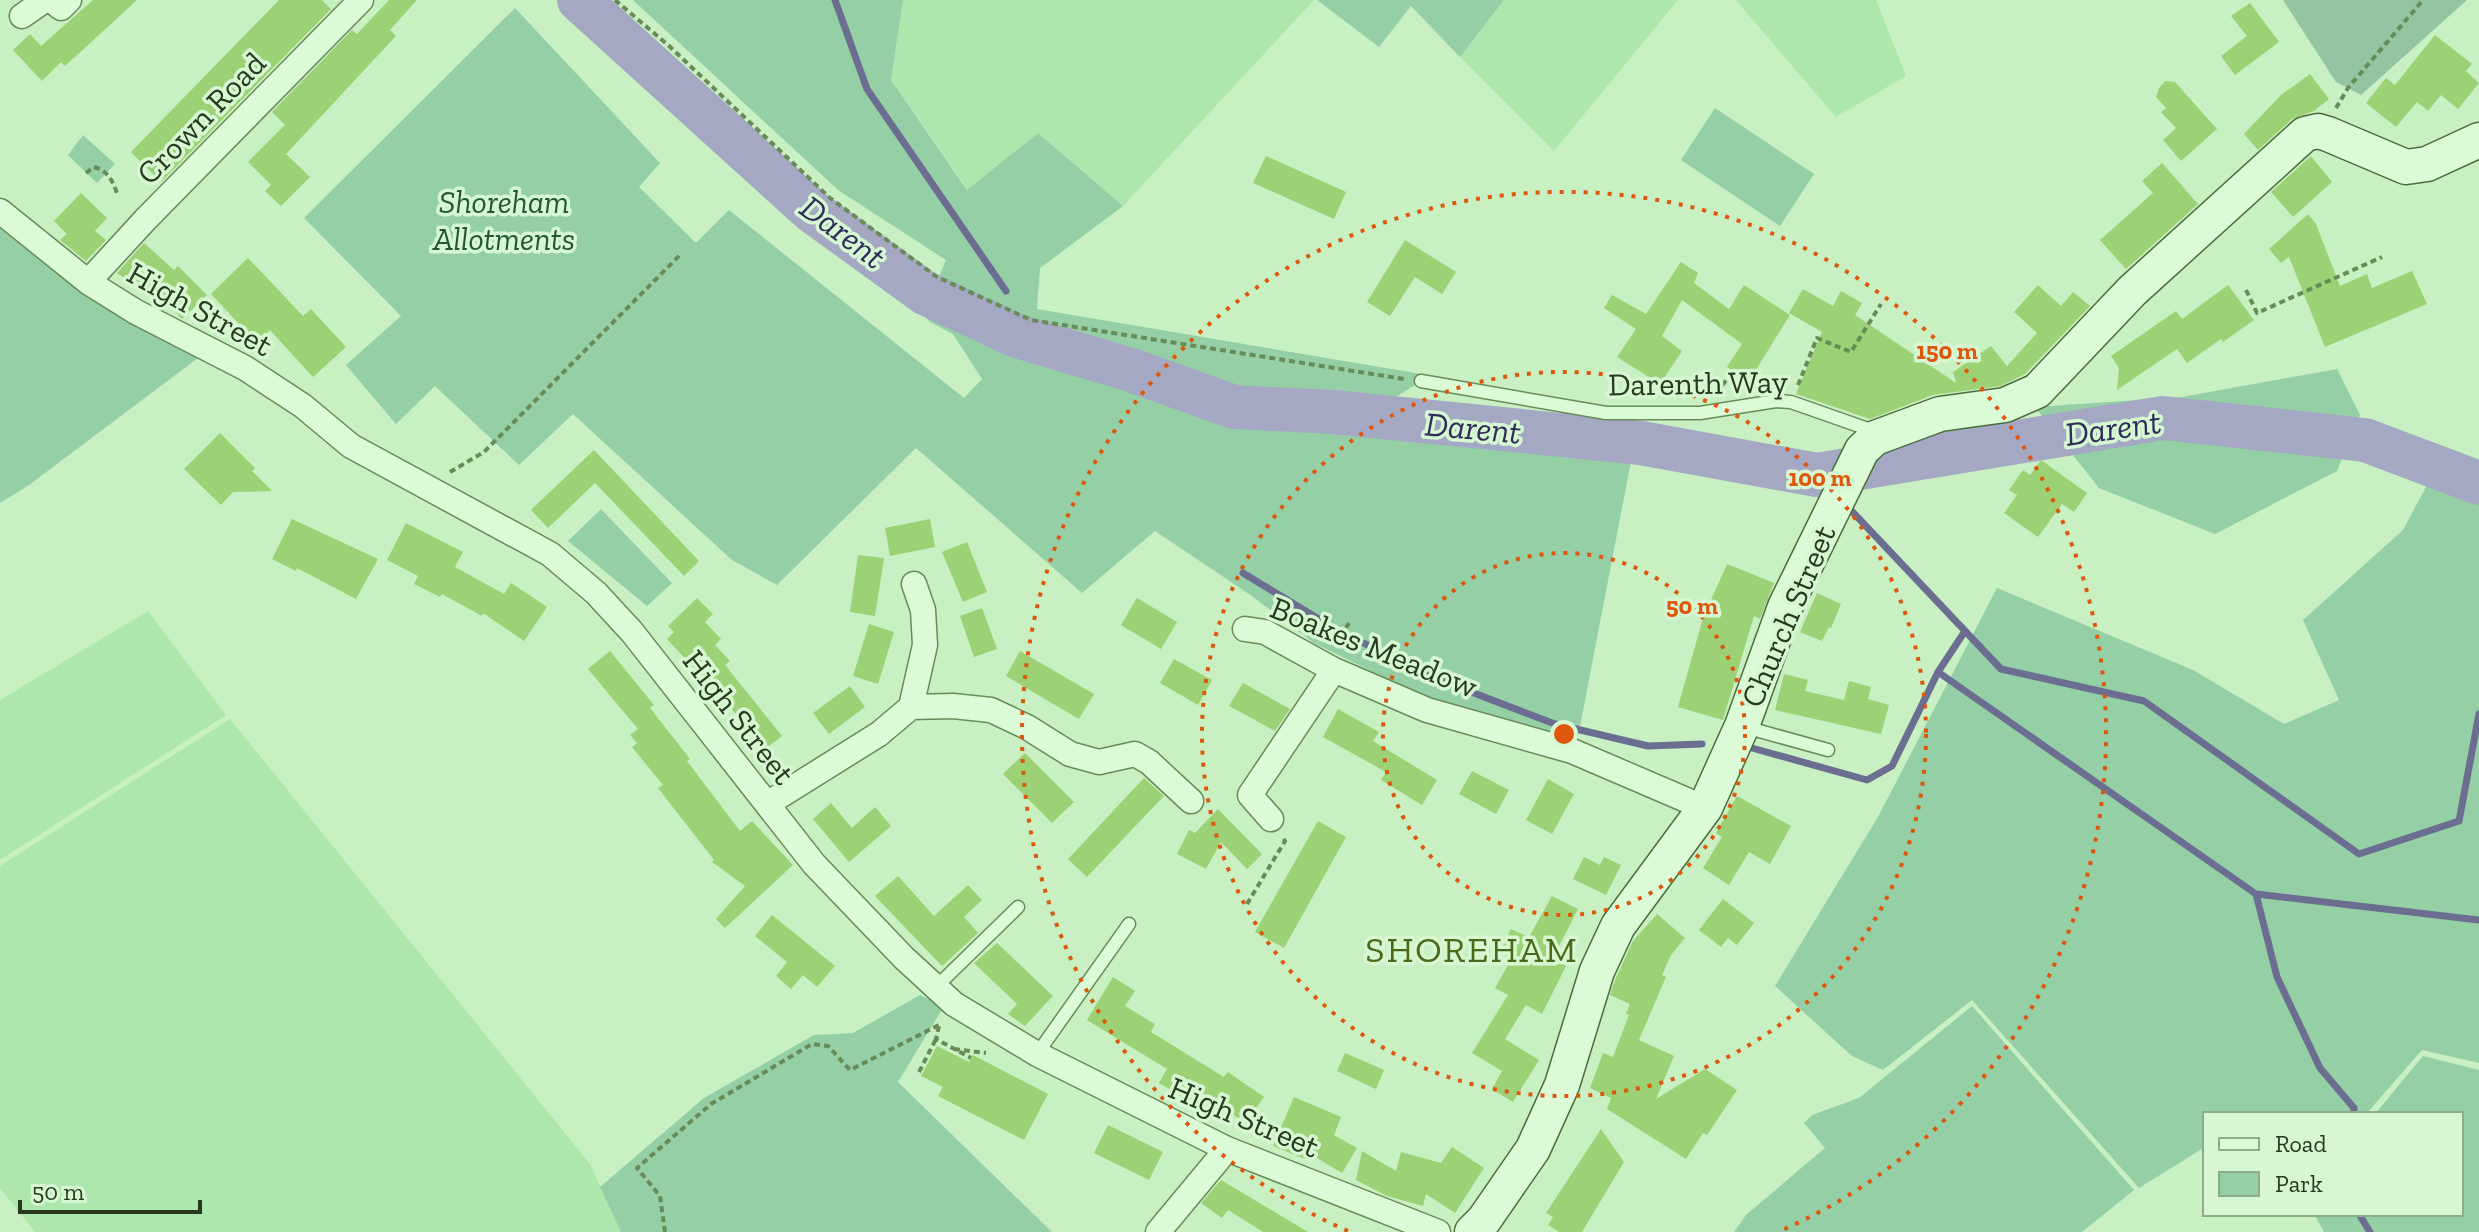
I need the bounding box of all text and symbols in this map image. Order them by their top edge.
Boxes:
street label: Crown Road [129,44,274,192]
park label: Shoreham Allotments [432,183,575,258]
water label: Darent [792,187,894,278]
street label: High Street [121,254,279,364]
text: 150 m [1916,336,1978,365]
street label: Darenth Way [1608,362,1789,404]
water label: Darent [2062,401,2164,455]
water label: Darent [1423,403,1523,453]
text: 100 m [1789,463,1851,492]
street label: Church Street [1733,519,1843,713]
street label: Boakes Meadow [1265,588,1483,706]
text: 50 m [1666,591,1718,620]
street label: High Street [675,642,803,792]
centre of rings [1550,720,1578,748]
district label: SHOREHAM [1365,928,1579,971]
street label: High Street [1163,1068,1325,1166]
legend [2203,1112,2463,1216]
text: Road [2275,1129,2327,1158]
scale bar [20,1164,200,1214]
text: Park [2275,1169,2323,1198]
text: 50 m [32,1177,85,1206]

